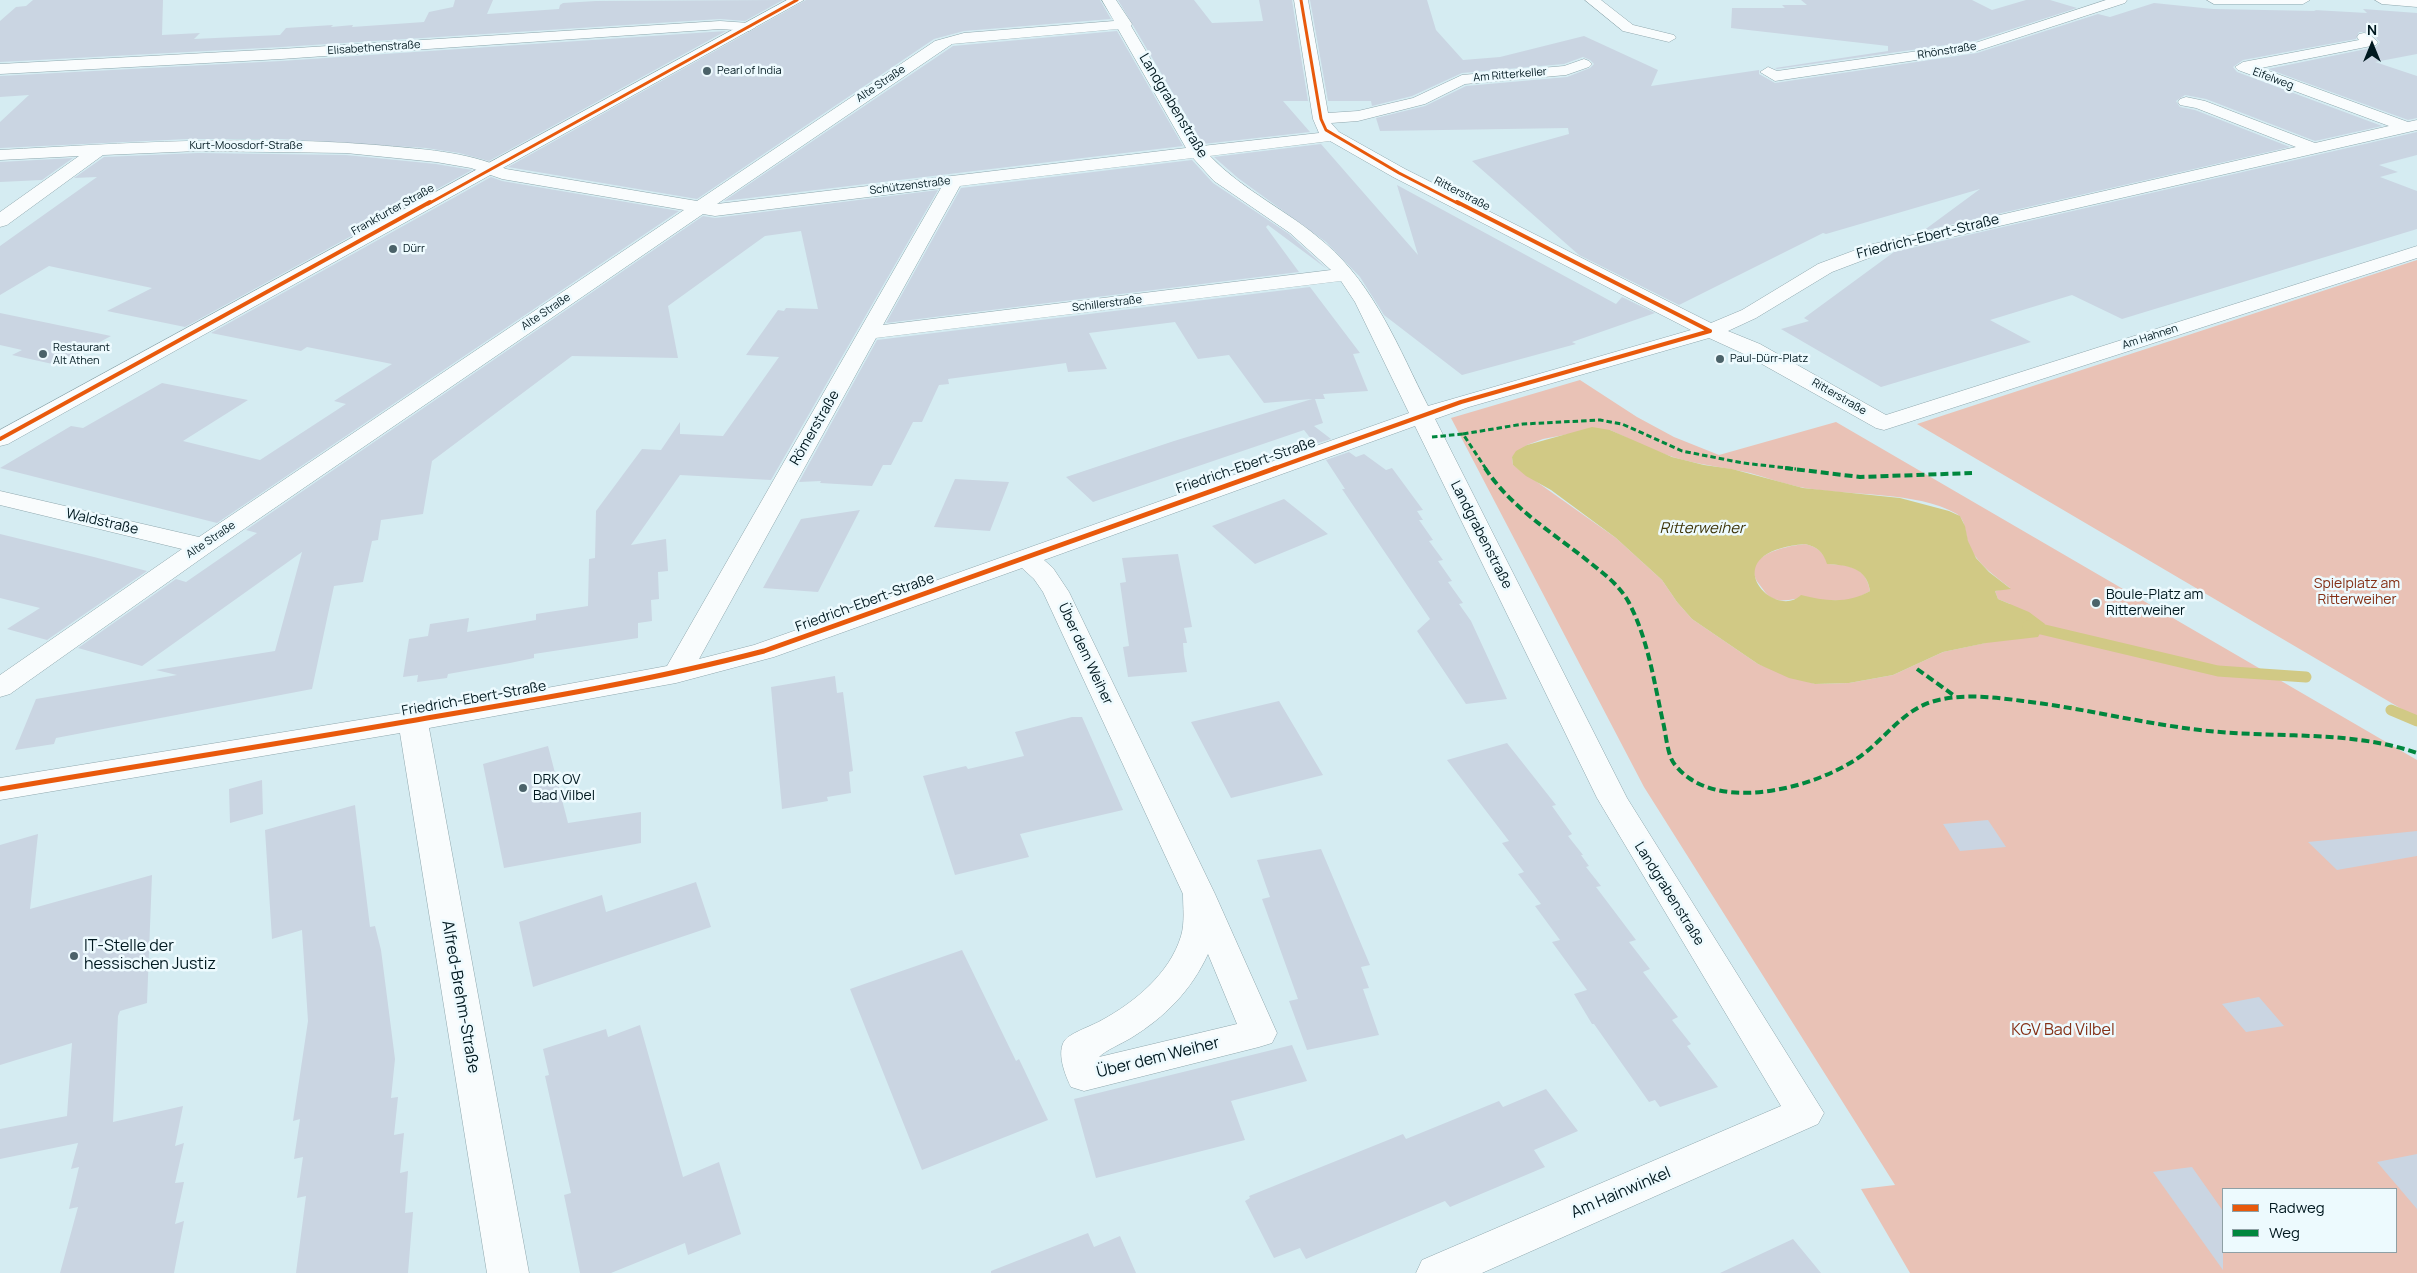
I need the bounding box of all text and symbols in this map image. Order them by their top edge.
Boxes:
north arrow [2347,20,2397,70]
text: N [2367,20,2377,39]
street label: Elisabethenstraße [327,38,421,58]
street label: Rhönstraße [1917,40,1977,62]
street label: Landgrabenstraße [1135,51,1211,161]
street label: Alte Straße [854,63,908,105]
place label: Pearl of India [717,64,782,78]
marker: Pearl of India [701,65,713,77]
street label: Am Ritterkeller [1473,65,1547,85]
street label: Eifelweg [2251,65,2295,93]
street label: Kurt-Moosdorf-Straße [189,139,303,153]
street label: Schützenstraße [869,174,951,198]
street label: Ritterstraße [1432,174,1492,214]
street label: Frankfurter Straße [349,182,437,238]
street label: Friedrich-Ebert-Straße [1855,211,2001,263]
place label: Dürr [403,242,425,256]
marker: Dürr [387,243,399,255]
street label: Alte Straße [519,291,573,333]
street label: Schillerstraße [1071,293,1143,315]
street label: Am Hahnen [2120,322,2180,352]
place label: Restaurant Alt Athen [53,341,110,367]
marker: Restaurant Alt Athen [37,348,49,360]
place label: Paul-Dürr-Platz [1730,352,1808,366]
marker: Paul-Dürr-Platz [1714,353,1726,365]
street label: Ritterstraße [1809,376,1869,418]
street label: Römerstraße [787,387,843,469]
street label: Friedrich-Ebert-Straße [1174,434,1318,498]
street label: Landgrabenstraße [1447,478,1515,592]
street label: Waldstraße [64,506,140,538]
street label: Alte Straße [184,519,238,561]
water label: Ritterweiher [1660,520,1744,538]
street label: Friedrich-Ebert-Straße [793,570,937,636]
park label: Spielplatz am Ritterweiher [2314,576,2400,608]
place label: Boule-Platz am Ritterweiher [2106,587,2203,620]
marker: Boule-Platz am Ritterweiher [2090,597,2102,609]
street label: Über dem Weiher [1054,600,1116,708]
street label: Friedrich-Ebert-Straße [400,678,548,720]
place label: DRK OV Bad Vilbel [533,772,595,804]
marker: DRK OV Bad Vilbel [517,782,529,794]
street label: Landgrabenstraße [1630,839,1708,949]
street label: Alfred-Brehm-Straße [437,919,483,1075]
place label: IT-Stelle der hessischen Justiz [84,937,216,975]
marker: IT-Stelle der hessischen Justiz [68,950,80,962]
park label: KGV Bad Vilbel [2011,1021,2115,1041]
street label: Über dem Weiher [1094,1033,1222,1083]
street label: Am Hainwinkel [1568,1163,1674,1223]
legend [2222,1188,2397,1253]
text: Radweg [2269,1197,2325,1218]
text: Weg [2269,1222,2300,1243]

